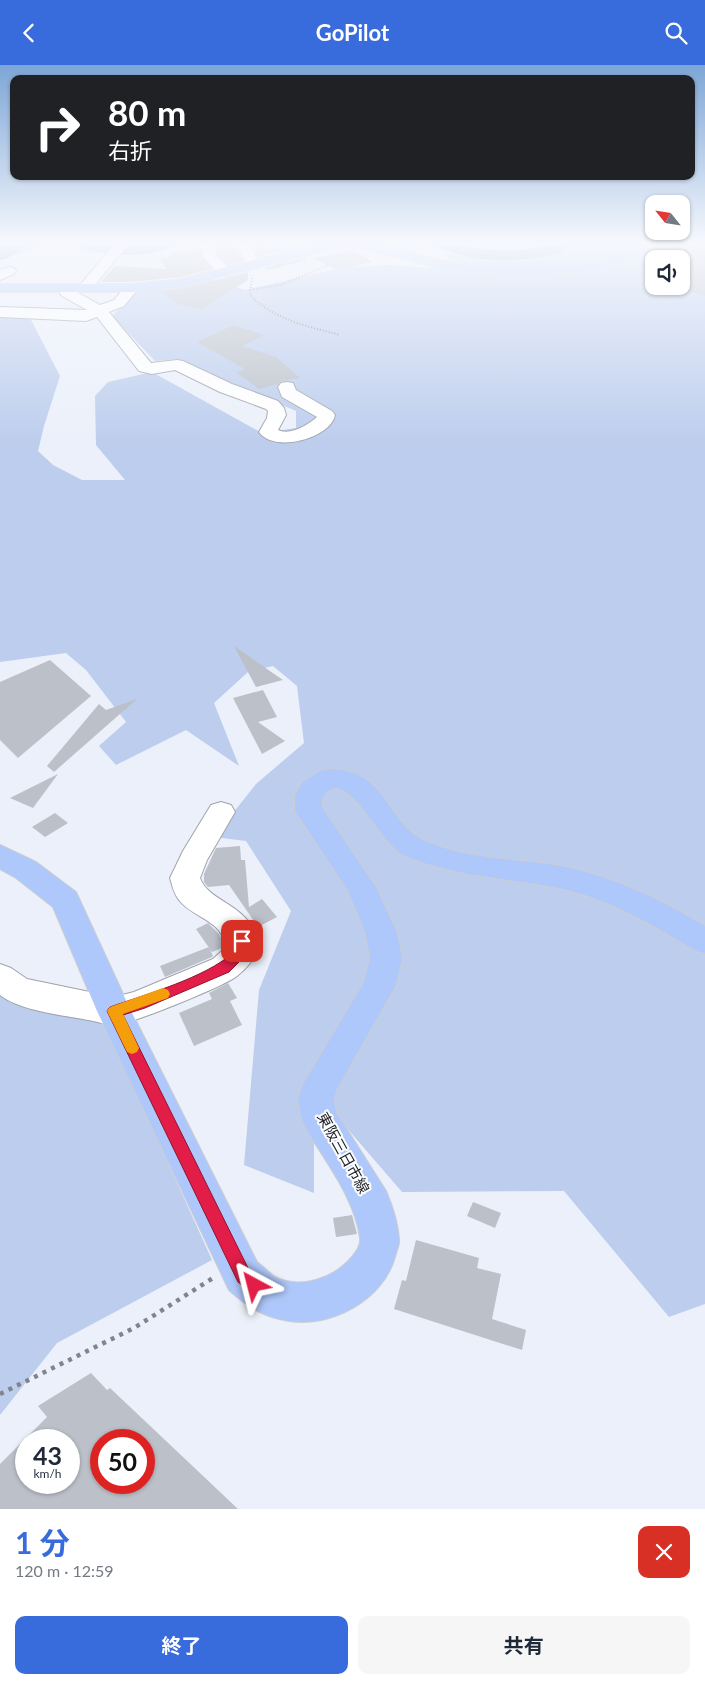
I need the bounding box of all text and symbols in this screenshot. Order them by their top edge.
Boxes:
icon: back [15,19,43,47]
text: GoPilot [316,19,389,46]
icon: search [662,19,690,47]
text: 80 m [108,91,186,133]
icon: right [25,95,90,160]
text: 右折 [108,137,152,164]
north arrow [645,195,690,240]
map controls [645,195,690,295]
button: sound [645,250,690,295]
pin [221,920,263,962]
icon: arrive [228,927,256,955]
street label: 東阪三日市線 [314,1109,374,1196]
position arrow [227,1258,279,1310]
speed limit sign: 50 [90,1429,155,1494]
text: 43 [33,1440,62,1470]
text: km/h [33,1466,62,1481]
text: 1 分 [15,1524,70,1560]
button: close [638,1526,690,1578]
text: 120 m · 12:59 [15,1561,114,1580]
button: 終了 [15,1616,348,1674]
button: 共有 [358,1616,690,1674]

